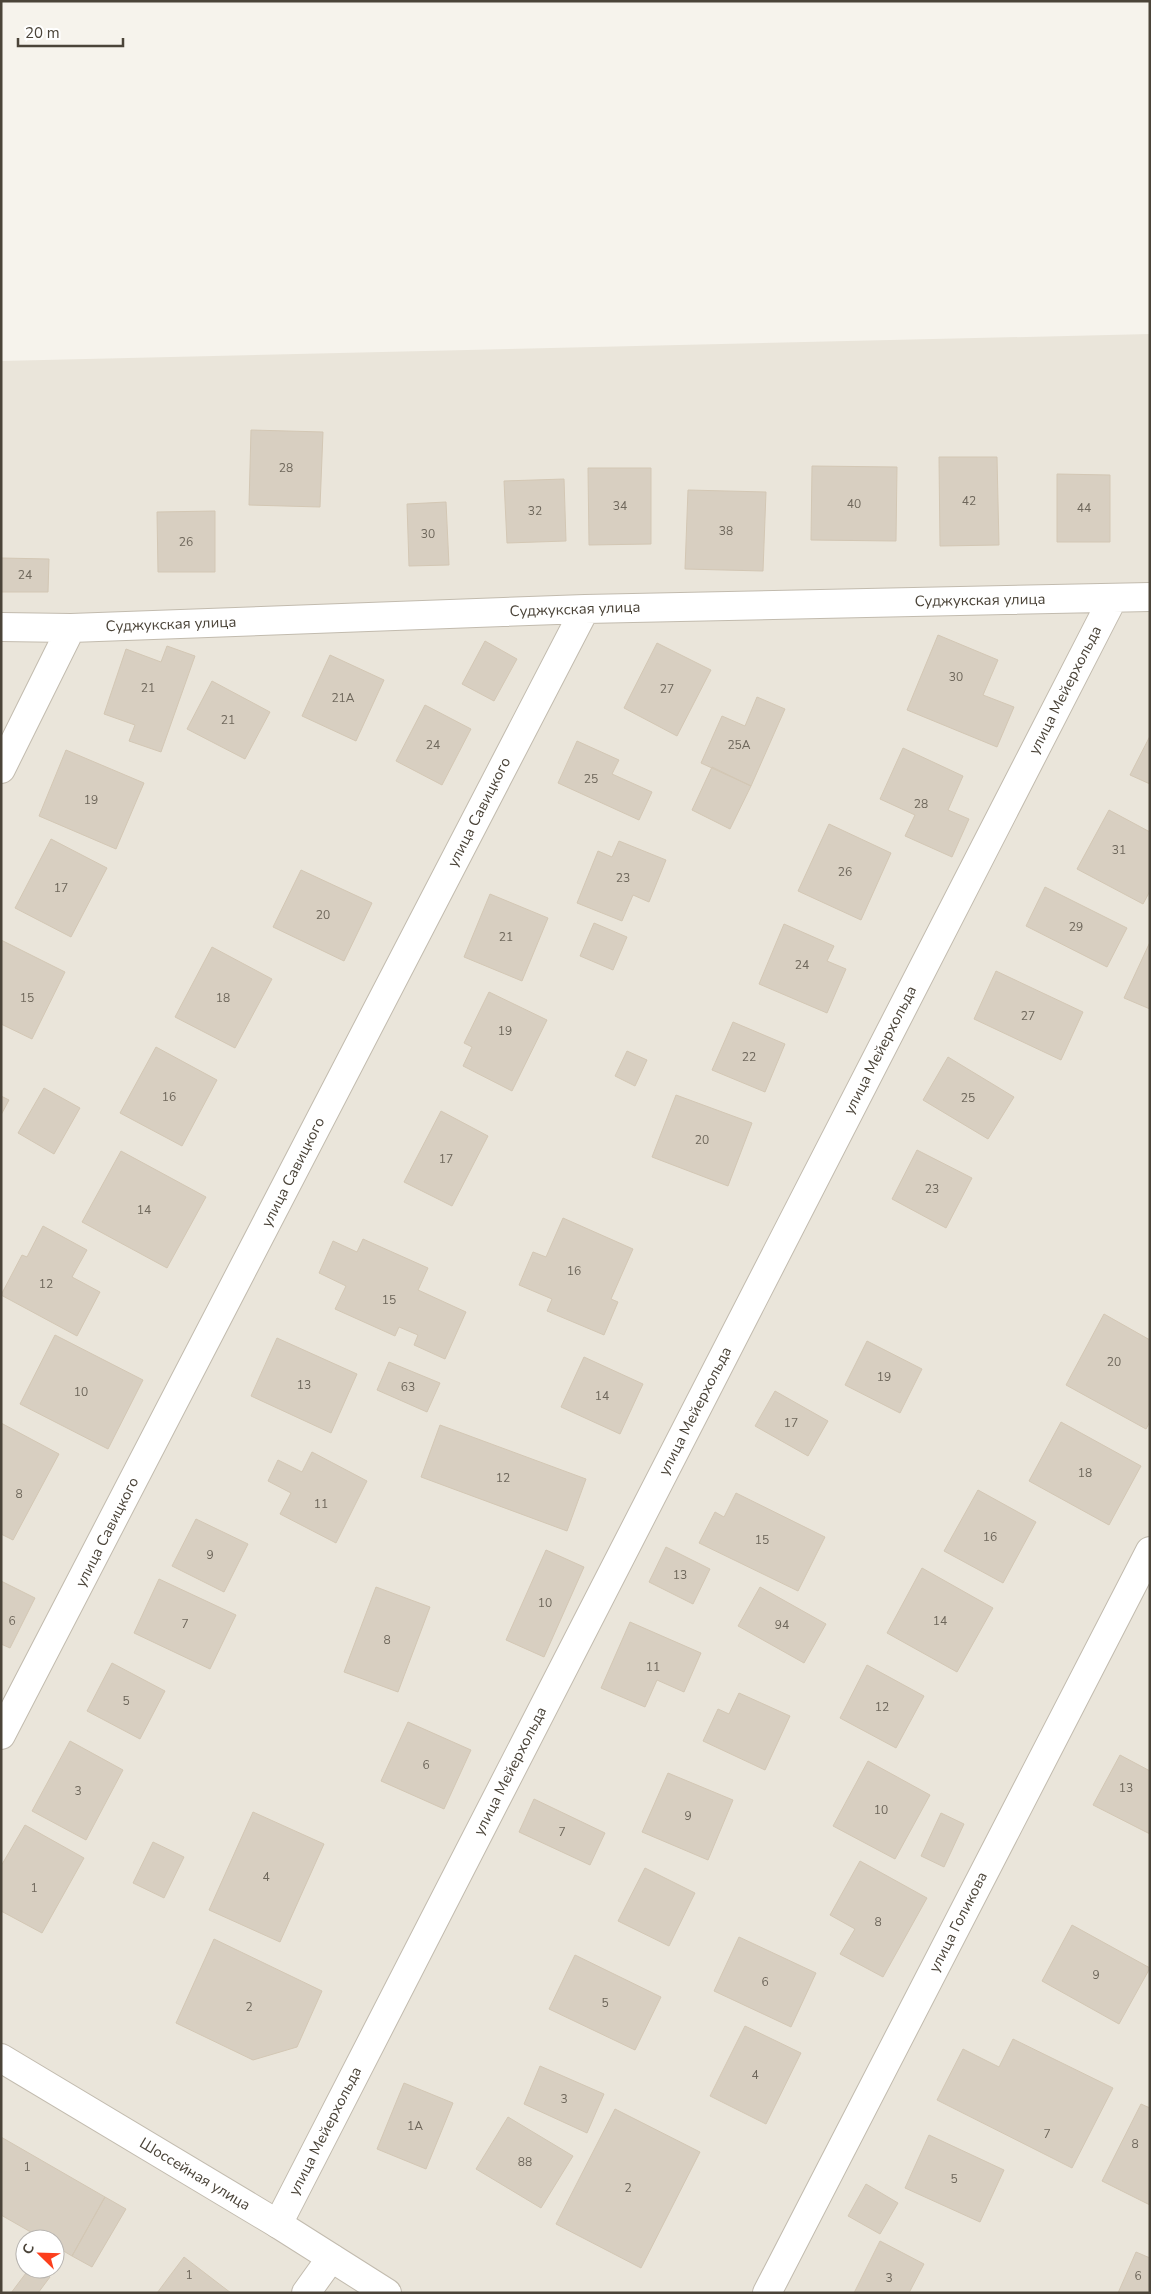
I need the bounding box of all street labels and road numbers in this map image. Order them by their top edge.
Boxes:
street label: Суджукская улица [914,589,1046,611]
street label: Суджукская улица [509,597,641,621]
street label: Суджукская улица [105,612,237,636]
street label: улица Мейерхольда [1024,622,1106,758]
street label: улица Савицкого [443,754,515,870]
street label: улица Мейерхольда [839,982,921,1118]
street label: улица Савицкого [257,1114,329,1230]
street label: улица Мейерхольда [654,1343,736,1479]
street label: улица Савицкого [71,1474,143,1590]
street label: улица Мейерхольда [469,1703,551,1839]
street label: улица Голикова [924,1868,992,1976]
street label: улица Мейерхольда [284,2063,366,2199]
street label: Шоссейная улица [136,2133,254,2215]

